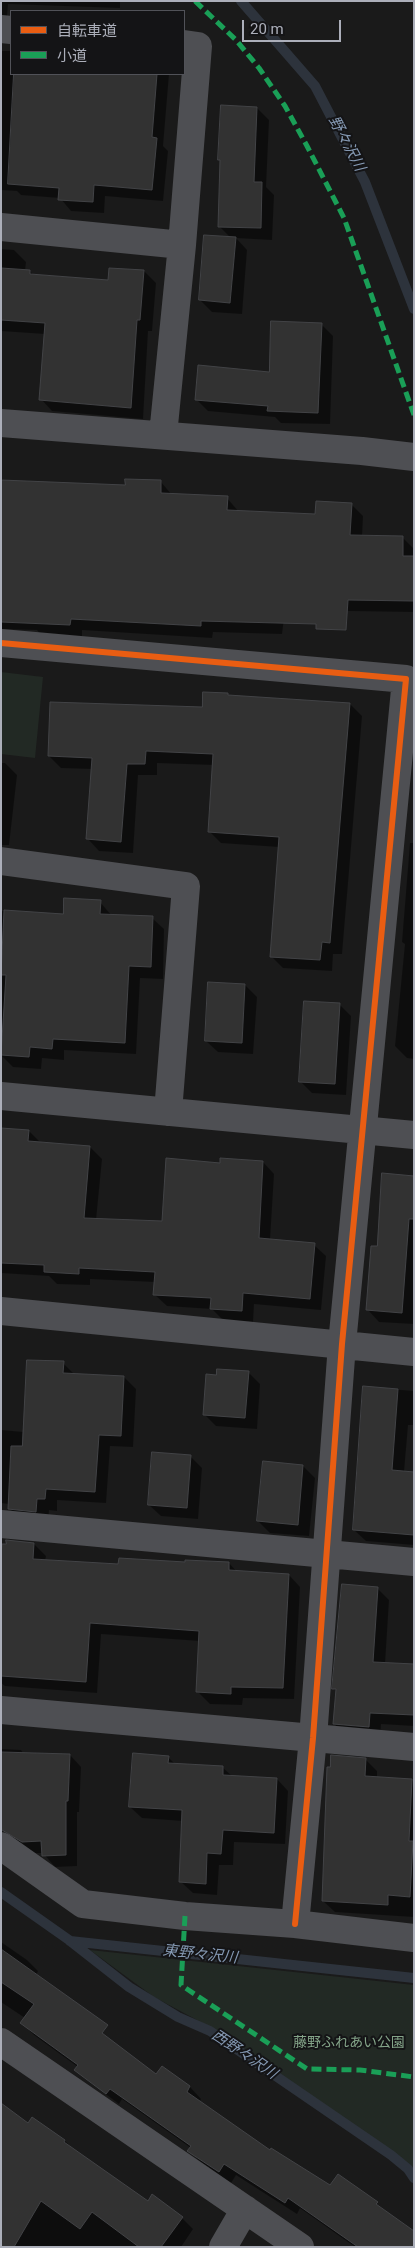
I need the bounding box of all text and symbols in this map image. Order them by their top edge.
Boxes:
legend [10,10,185,75]
scale bar [245,10,344,42]
text: 20 m [250,20,284,38]
text: 自転車道 [57,22,117,40]
text: 小道 [57,47,87,65]
water label: 野々沢川 [324,113,368,175]
water label: 東野々沢川 [162,1942,238,1968]
water label: 西野々沢川 [208,2027,280,2083]
park label: 藤野ふれあい公園 [293,2035,405,2051]

